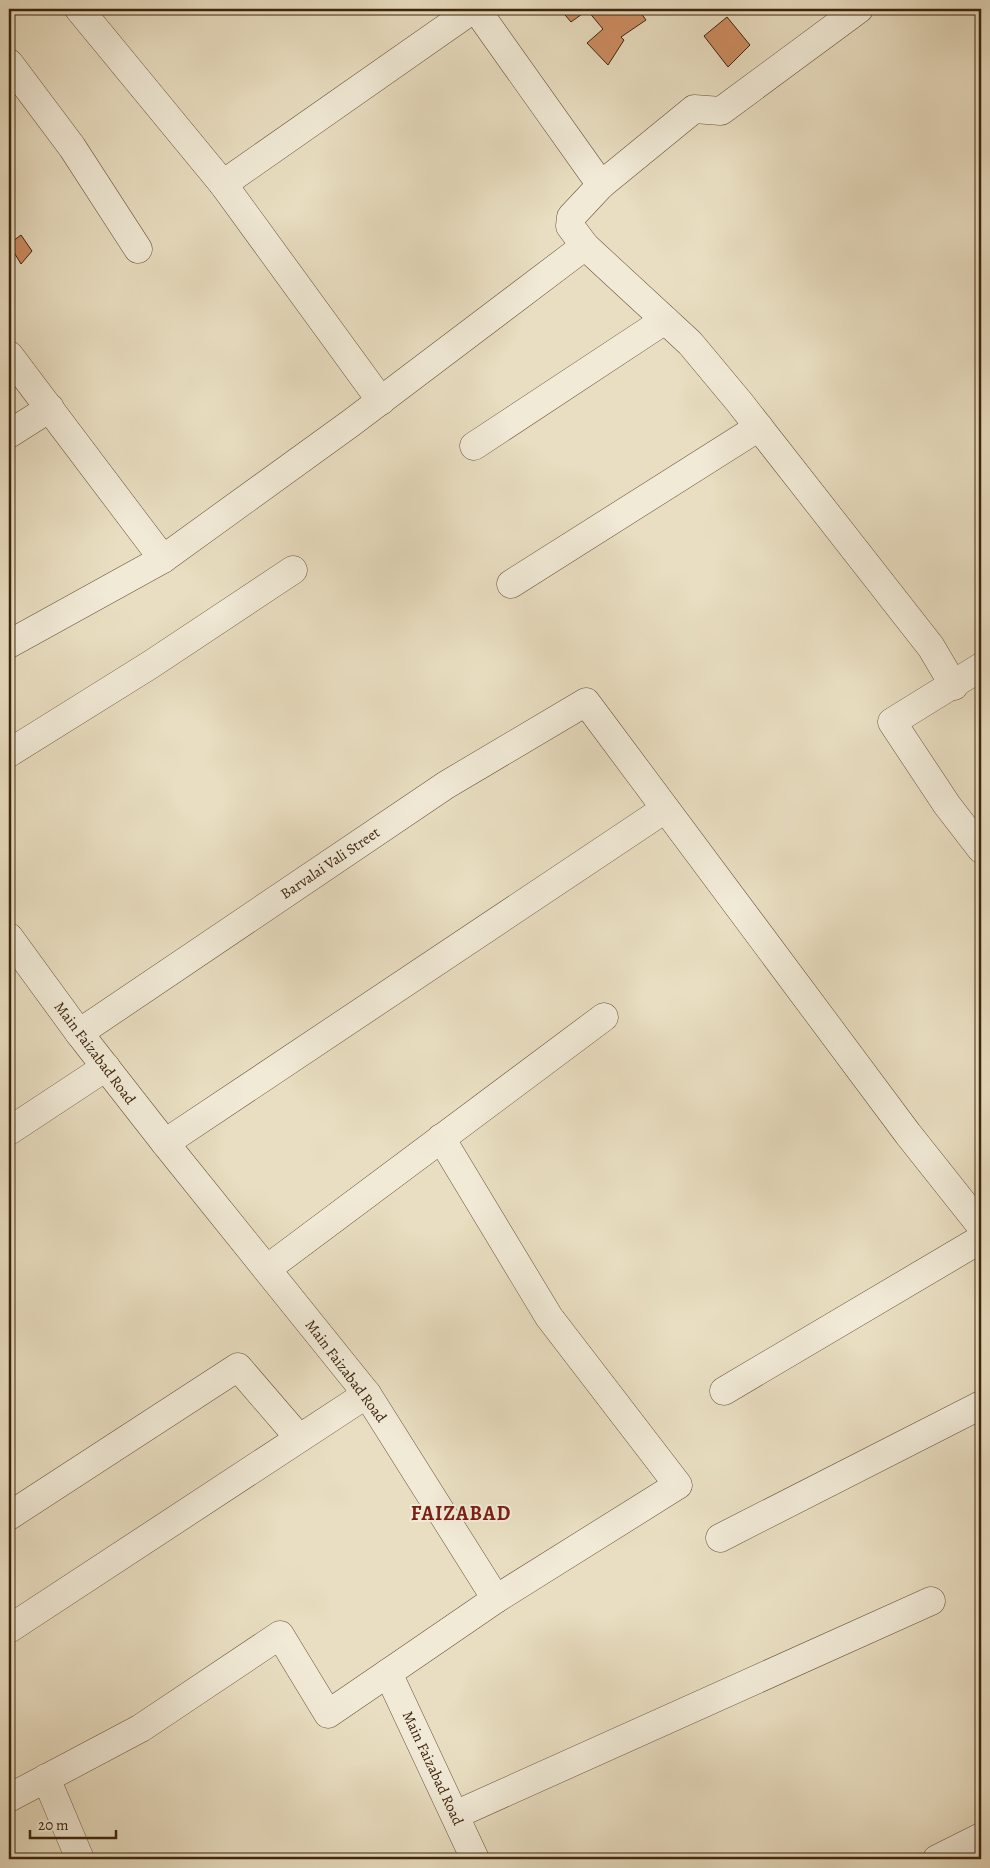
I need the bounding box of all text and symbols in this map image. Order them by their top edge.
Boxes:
street label: Barvalai Vali Street [276,822,384,904]
street label: Main Faizabad Road [50,997,141,1109]
street label: Main Faizabad Road [301,1315,392,1427]
district label: FAIZABAD [411,1500,511,1527]
street label: Main Faizabad Road [398,1708,469,1829]
scale bar [30,1808,116,1840]
text: 20 m [38,1815,69,1835]

